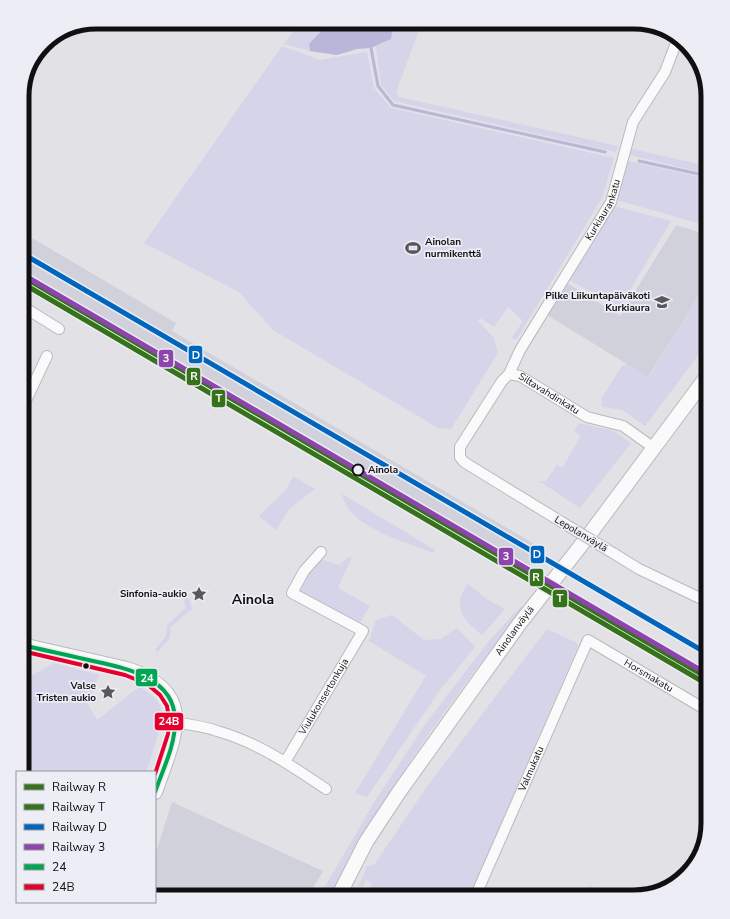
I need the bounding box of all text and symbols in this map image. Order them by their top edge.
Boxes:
street label: Kurkiaurankatu [582,178,624,243]
place label: Ainolan nurmikenttä [425,235,481,261]
sports icon: Ainolan nurmikenttä [404,239,422,257]
place label: Pilke Liikuntapäiväkoti Kurkiaura [545,289,650,315]
school or university icon: Pilke Liikuntapäiväkoti Kurkiaura [653,293,671,311]
line badge: D [188,345,203,364]
text: D [192,348,200,363]
line badge: 3 [158,349,174,368]
text: 3 [163,351,169,366]
line badge: R [186,367,201,386]
text: R [190,369,198,384]
street label: Siltavahdinkatu [516,370,582,418]
line badge: T [211,389,226,408]
text: T [216,391,223,406]
marker: Ainola [351,463,365,477]
place label: Ainola [368,463,398,477]
street label: Lepolanväylä [552,513,610,555]
line badge: D [530,545,545,564]
line badge: 3 [498,547,514,566]
text: D [533,547,541,562]
text: 3 [503,549,509,564]
line badge: R [529,568,544,587]
text: R [532,570,540,585]
place icon: Sinfonia-aukio [190,585,208,603]
place label: Sinfonia-aukio [120,587,187,601]
line badge: T [552,589,568,608]
district label: Ainola [232,590,274,609]
text: T [557,591,564,606]
street label: Ainolanväylä [492,603,538,659]
street label: Viulukonsertonkuja [295,656,352,738]
street label: Horsmakatu [621,656,676,696]
unlabelled marker [81,661,91,671]
line badge: 24 [135,668,158,687]
text: 24 [140,671,154,686]
place label: Valse Tristen aukio [37,679,97,705]
place icon: Valse Tristen aukio [99,683,117,701]
line badge: 24B [154,712,184,731]
text: 24B [159,714,179,729]
street label: Valmukatu [515,744,547,795]
legend [16,771,156,903]
text: Railway R [52,779,106,795]
text: Railway T [52,799,106,815]
text: Railway D [52,819,107,835]
text: Railway 3 [52,839,105,855]
text: 24 [52,859,66,875]
text: 24B [52,879,75,895]

